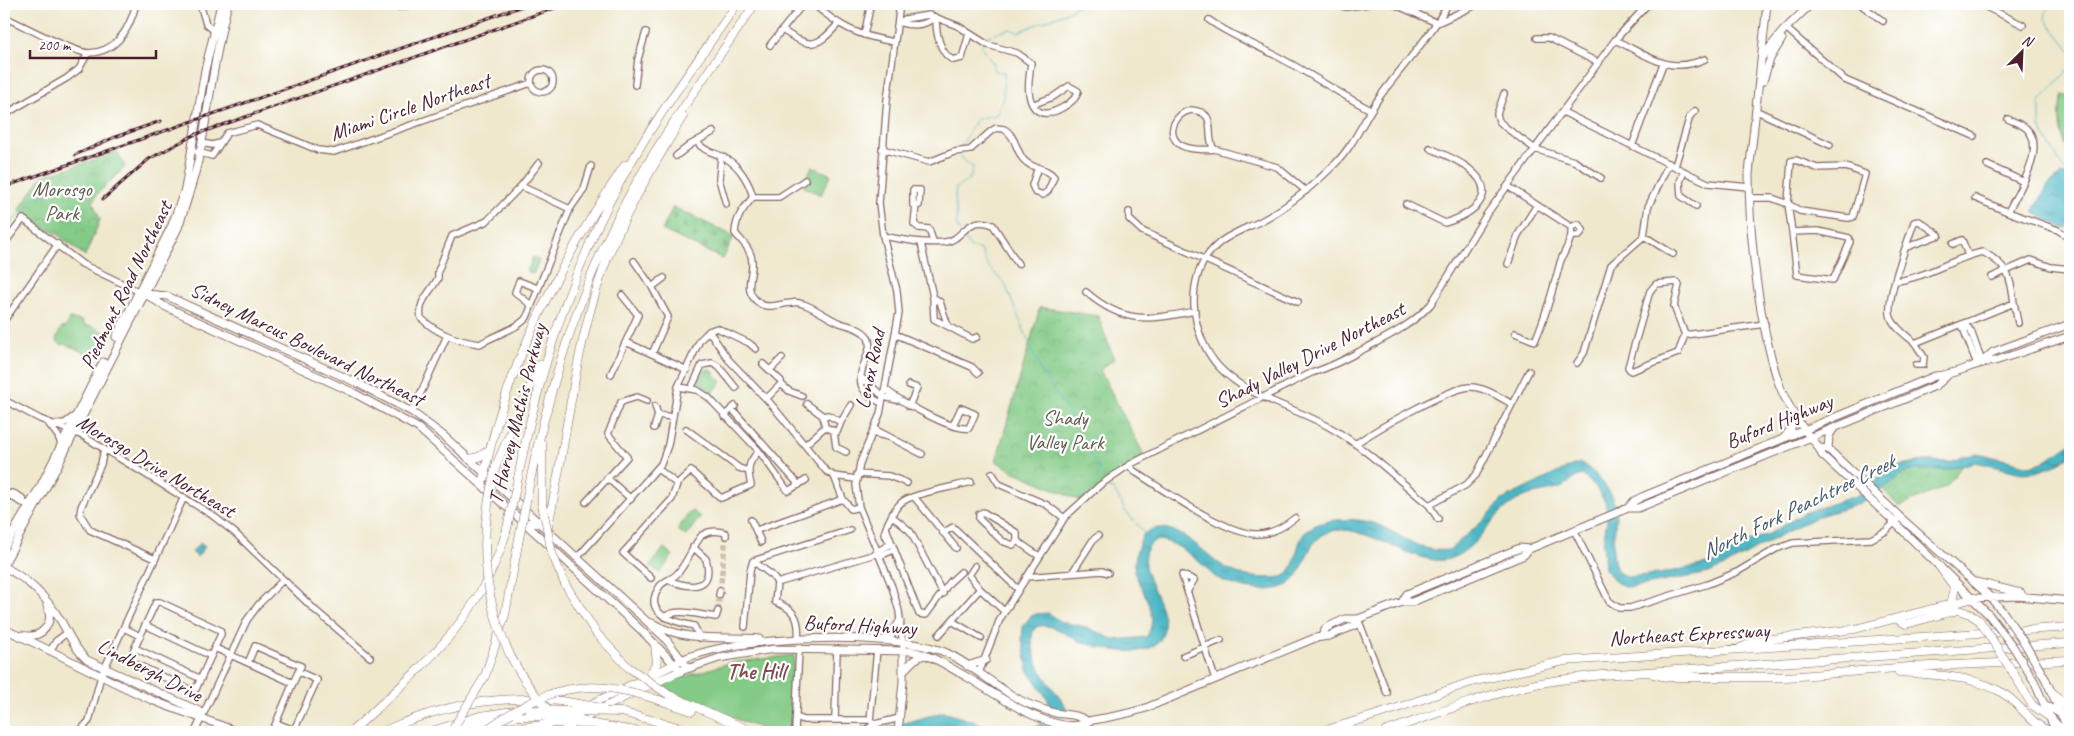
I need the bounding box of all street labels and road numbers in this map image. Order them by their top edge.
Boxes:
street label: Miami Circle Northeast [327,67,496,146]
street label: Piedmont Road Northeast [74,195,179,373]
street label: Sidney Marcus Boulevard Northeast [186,276,431,413]
street label: Shady Valley Drive Northeast [1211,295,1411,414]
street label: T Harvey Mathis Parkway [482,319,552,507]
street label: Lenox Road [849,324,892,411]
street label: Buford Highway [1722,387,1838,454]
street label: Morosgo Drive Northeast [72,408,242,525]
street label: Buford Highway [803,609,919,641]
street label: Northeast Expressway [1608,617,1771,651]
street label: Lindbergh Drive [93,633,208,708]

